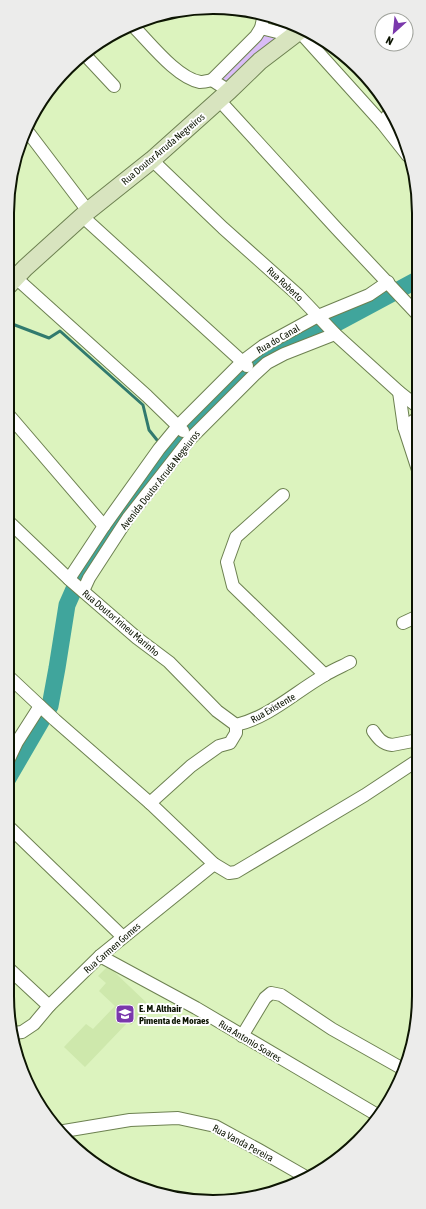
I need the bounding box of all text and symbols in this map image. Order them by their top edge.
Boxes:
north arrow [374,12,414,52]
text: N [384,34,395,48]
street label: Rua Doutor Arruda Negreiros [119,111,207,187]
street label: Rua Roberto [265,265,305,304]
street label: Rua do Canal [254,322,302,356]
street label: Avenida Doutor Arruda Negeiuros [118,428,202,531]
street label: Rua Doutor Irineu Marinho [80,588,162,659]
street label: Rua Existente [249,691,298,725]
street label: Rua Carmen Gomes [82,920,143,976]
school or university icon: E. M. Althair Pimenta de Moraes [114,1003,136,1025]
place label: E. M. Althair Pimenta de Moraes [139,1003,210,1026]
street label: Rua Antonio Soares [217,1018,284,1064]
street label: Rua Vanda Pereira [211,1122,276,1164]

